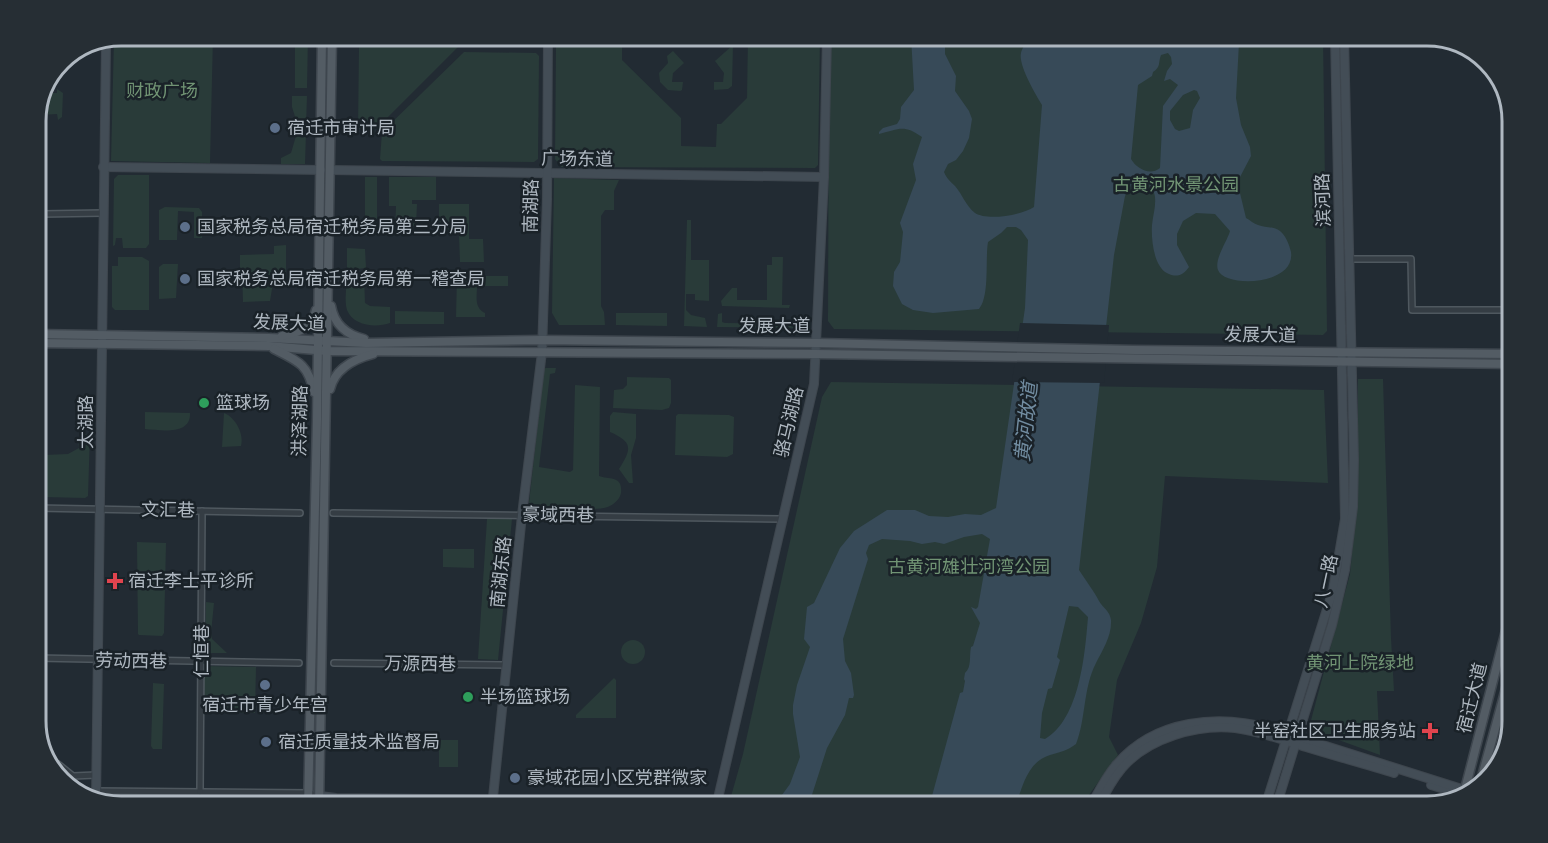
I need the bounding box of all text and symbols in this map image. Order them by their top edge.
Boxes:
park label: 财政广场 [126,79,198,101]
place label: 宿迁市审计局 [287,116,395,138]
marker: 宿迁市审计局 [268,121,282,135]
street label: 广场东道 [541,146,613,170]
park label: 古黄河水景公园 [1113,173,1239,195]
street label: 滨河路 [1310,173,1334,227]
street label: 南湖路 [519,179,541,233]
place label: 国家税务总局宿迁税务局第三分局 [197,215,467,237]
marker: 国家税务总局宿迁税务局第三分局 [178,220,192,234]
place label: 国家税务总局宿迁税务局第一稽查局 [197,267,485,289]
marker: 国家税务总局宿迁税务局第一稽查局 [178,272,192,286]
street label: 发展大道 [253,310,325,334]
street label: 发展大道 [738,314,810,336]
street label: 发展大道 [1224,322,1296,346]
water label: 黄河故道 [1009,378,1041,463]
street label: 骆马湖路 [769,384,807,459]
street label: 洪泽湖路 [287,385,311,457]
place label: 篮球场 [216,391,270,413]
street label: 太湖路 [74,395,96,449]
marker: 篮球场 [197,396,211,410]
street label: 文汇巷 [141,498,195,520]
street label: 豪域西巷 [522,502,594,526]
street label: 南湖东路 [485,535,515,609]
street label: 八一路 [1309,552,1341,609]
park label: 古黄河雄壮河湾公园 [888,555,1050,577]
place label: 宿迁李士平诊所 [128,569,254,591]
marker: 宿迁李士平诊所 [106,572,124,590]
street label: 仁恒巷 [190,624,212,678]
street label: 劳动西巷 [95,648,167,672]
street label: 万源西巷 [384,651,456,675]
park label: 黄河上院绿地 [1306,651,1414,673]
street label: 宿迁大道 [1452,660,1490,735]
marker: 宿迁市青少年宫 [258,678,272,692]
place label: 半场篮球场 [480,685,570,707]
marker: 半场篮球场 [461,690,475,704]
place label: 宿迁市青少年宫 [202,693,328,715]
place label: 半窑社区卫生服务站 [1254,719,1416,741]
marker: 半窑社区卫生服务站 [1421,722,1439,740]
place label: 宿迁质量技术监督局 [278,730,440,752]
marker: 宿迁质量技术监督局 [259,735,273,749]
place label: 豪域花园小区党群微家 [527,766,707,788]
marker: 豪域花园小区党群微家 [508,771,522,785]

